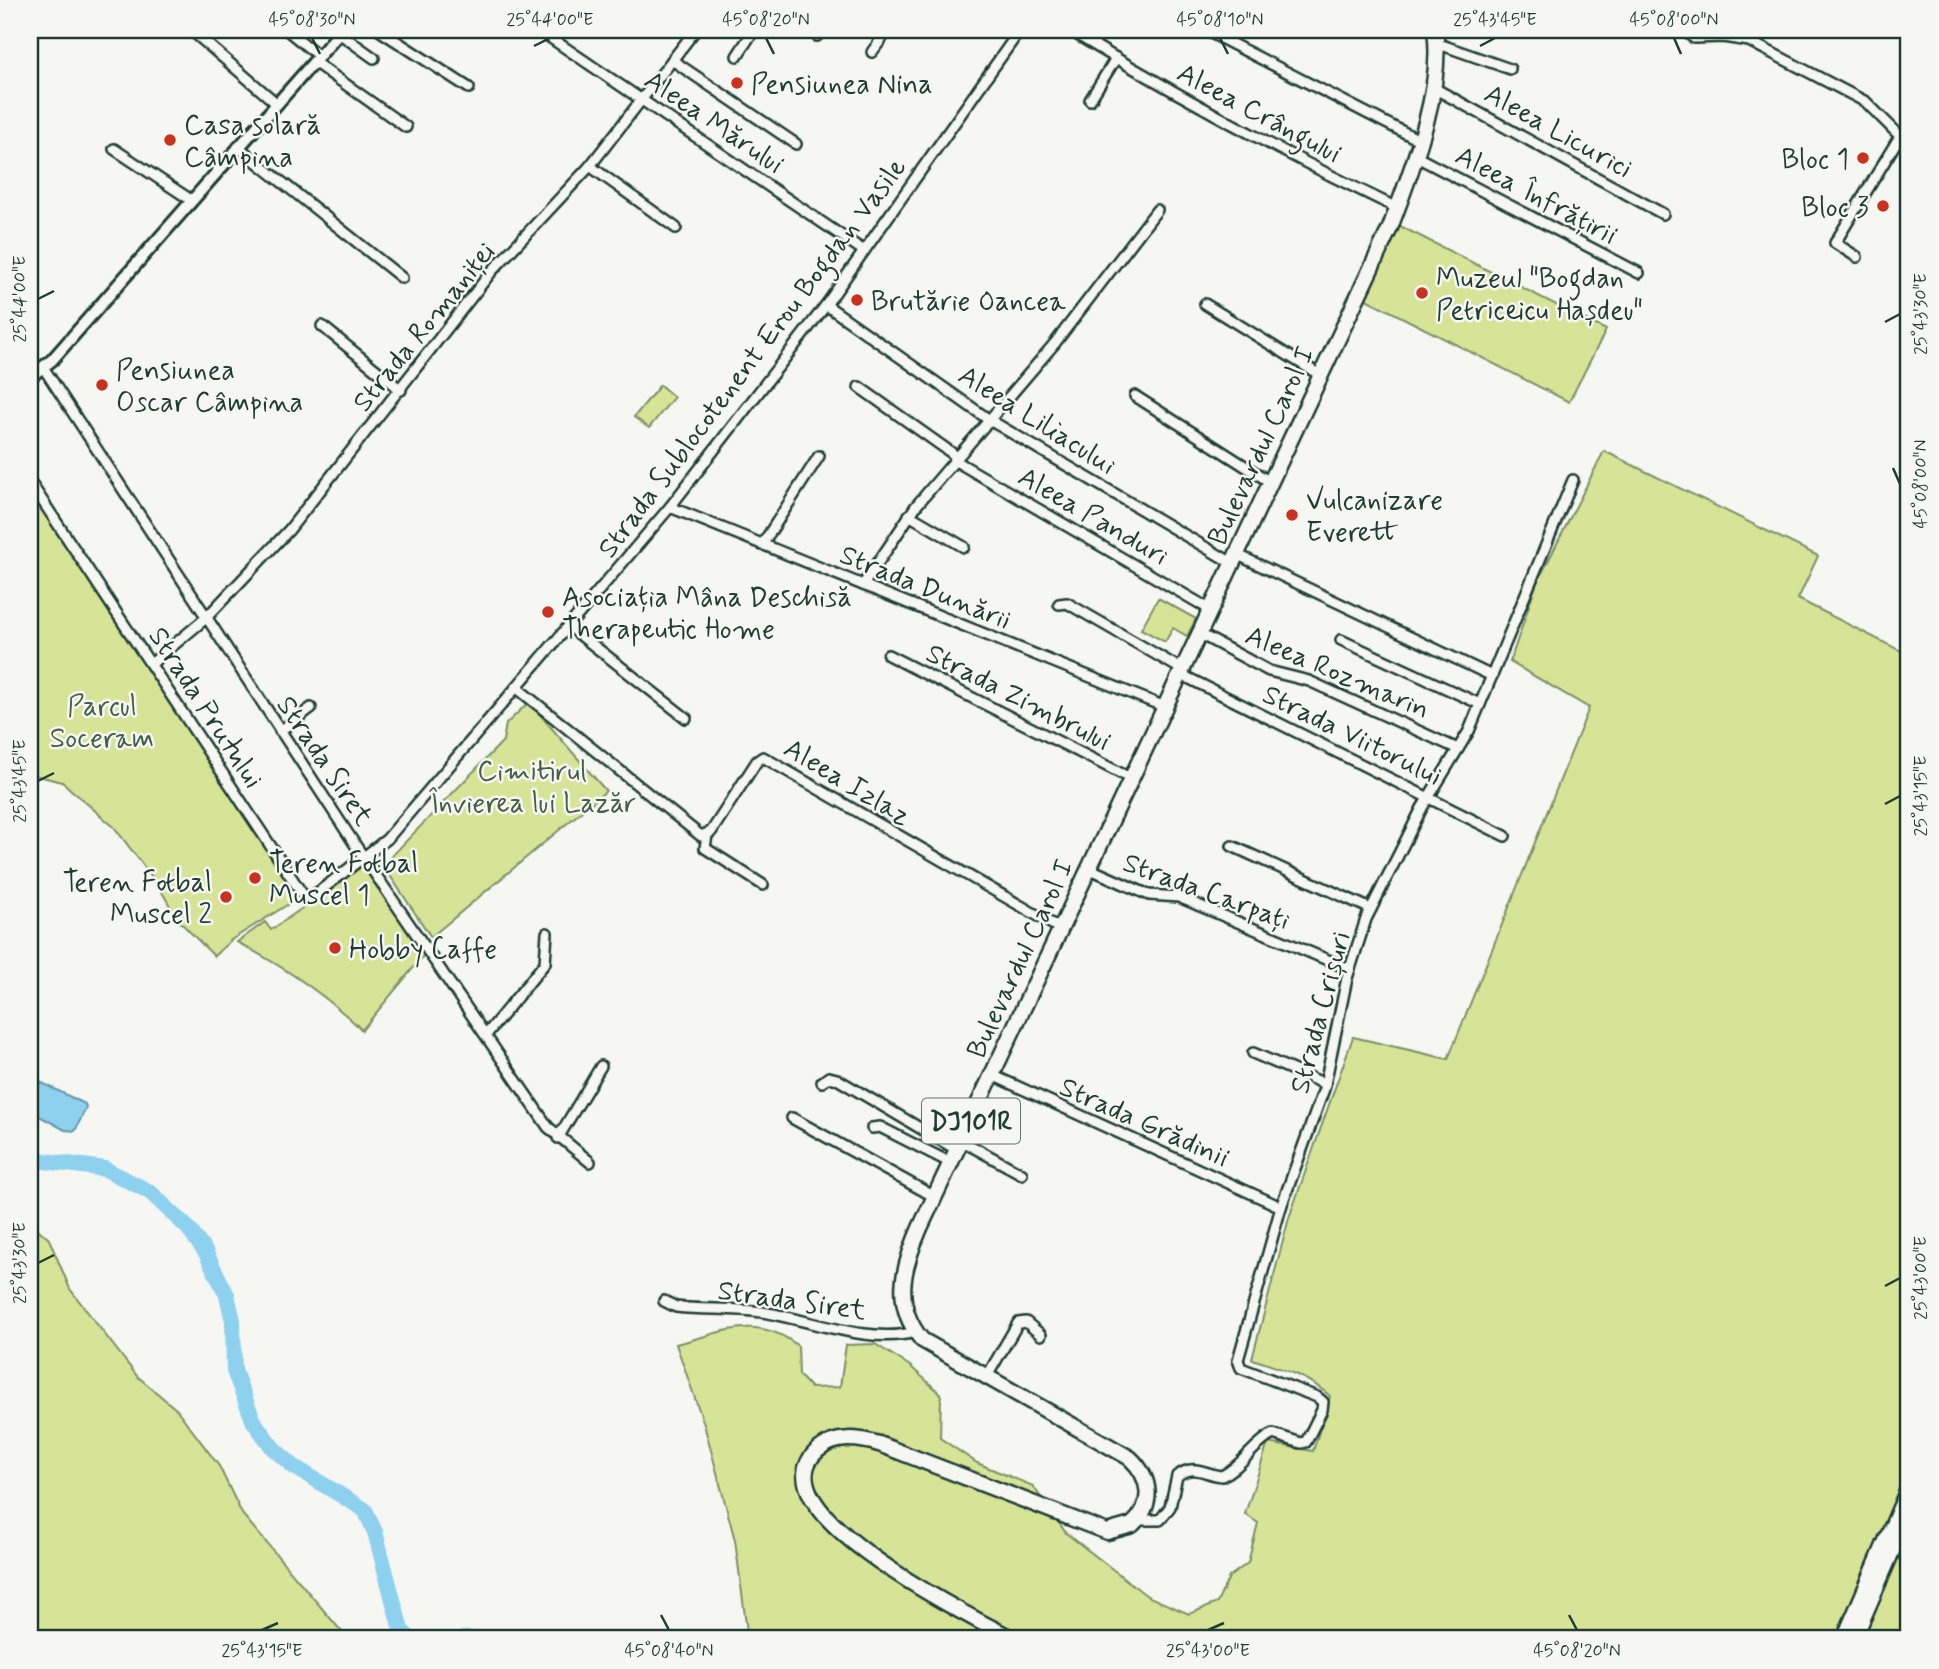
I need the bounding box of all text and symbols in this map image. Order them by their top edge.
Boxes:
text: 45°08'30"N [269,8,355,32]
text: 25°44'00"E [506,8,594,32]
text: 45°08'20"N [722,8,810,32]
text: 45°08'10"N [1177,8,1263,32]
text: 25°43'45"E [1453,8,1537,32]
text: 45°08'00"N [1630,8,1718,32]
street label: Aleea Crângului [1169,55,1347,176]
street label: Aleea Mărului [636,63,791,183]
place label: Pensiunea Nina [751,67,933,104]
marker: Pensiunea Nina [729,75,745,91]
street label: Aleea Licurici [1477,76,1639,188]
place label: Casa solară Câmpina [184,108,321,177]
marker: Casa solară Câmpina [162,132,178,148]
street label: Aleea Înfrățirii [1448,138,1623,254]
place label: Bloc 1 [1781,142,1849,179]
marker: Bloc 1 [1855,150,1871,166]
street label: Strada Sublocotenent Erou Bogdan Vasile [590,151,918,568]
place label: Bloc 3 [1801,190,1869,227]
marker: Bloc 3 [1875,198,1891,214]
street label: Strada Romaniței [345,235,505,420]
text: 25°44'00"E [8,255,32,343]
place label: Muzeul "Bogdan Petriceicu Hașdeu" [1436,261,1643,330]
text: 25°43'30"E [1909,273,1933,355]
place label: Brutărie Oancea [871,284,1066,321]
marker: Muzeul "Bogdan Petriceicu Hașdeu" [1414,285,1430,301]
marker: Brutărie Oancea [849,292,865,308]
street label: Bulevardul Carol I [1200,341,1325,552]
place label: Pensiunea Oscar Câmpina [116,353,303,422]
street label: Aleea Liliacului [951,358,1123,484]
marker: Pensiunea Oscar Câmpina [94,377,110,393]
text: 45°08'00"N [1909,440,1933,528]
street label: Aleea Panduri [1011,459,1175,575]
place label: Vulcanizare Everett [1306,483,1443,552]
marker: Vulcanizare Everett [1284,507,1300,523]
street label: Strada Dunării [834,537,1016,640]
place label: Asociația Mâna Deschisă Therapeutic Home [562,580,852,649]
marker: Asociația Mâna Deschisă Therapeutic Home [540,604,556,620]
street label: Aleea Rozmarin [1239,618,1435,729]
street label: Strada Prutului [139,620,271,796]
street label: Strada Zimbrului [919,636,1116,761]
street label: Strada Viitorului [1256,677,1448,796]
park label: Parcul Soceram [50,689,154,758]
street label: Strada Siret [267,689,381,834]
street label: Aleea Izlaz [776,731,917,836]
text: 25°43'45"E [8,739,32,823]
park label: Cimitirul Învierea lui Lazăr [428,754,636,823]
text: 25°43'15"E [1909,755,1933,837]
street label: Strada Carpați [1118,845,1295,940]
place label: Teren Fotbal Muscel 1 [269,846,418,915]
street label: Bulevardul Carol I [959,854,1084,1065]
place label: Teren Fotbal Muscel 2 [63,865,212,934]
marker: Teren Fotbal Muscel 1 [247,870,263,886]
marker: Teren Fotbal Muscel 2 [218,889,234,905]
street label: Strada Crișuri [1282,927,1361,1098]
place label: Hobby Caffe [349,932,497,969]
marker: Hobby Caffe [327,940,343,956]
street label: Strada Grădinii [1053,1069,1235,1177]
road number: DJ101R [922,1098,1020,1144]
text: 25°43'30"E [8,1222,32,1304]
text: 25°43'00"E [1909,1236,1933,1320]
street label: Strada Siret [715,1273,869,1330]
text: 25°43'15"E [221,1639,303,1663]
text: 45°08'40"N [624,1639,714,1663]
text: 25°43'00"E [1166,1639,1250,1663]
text: 45°08'20"N [1533,1639,1621,1663]

